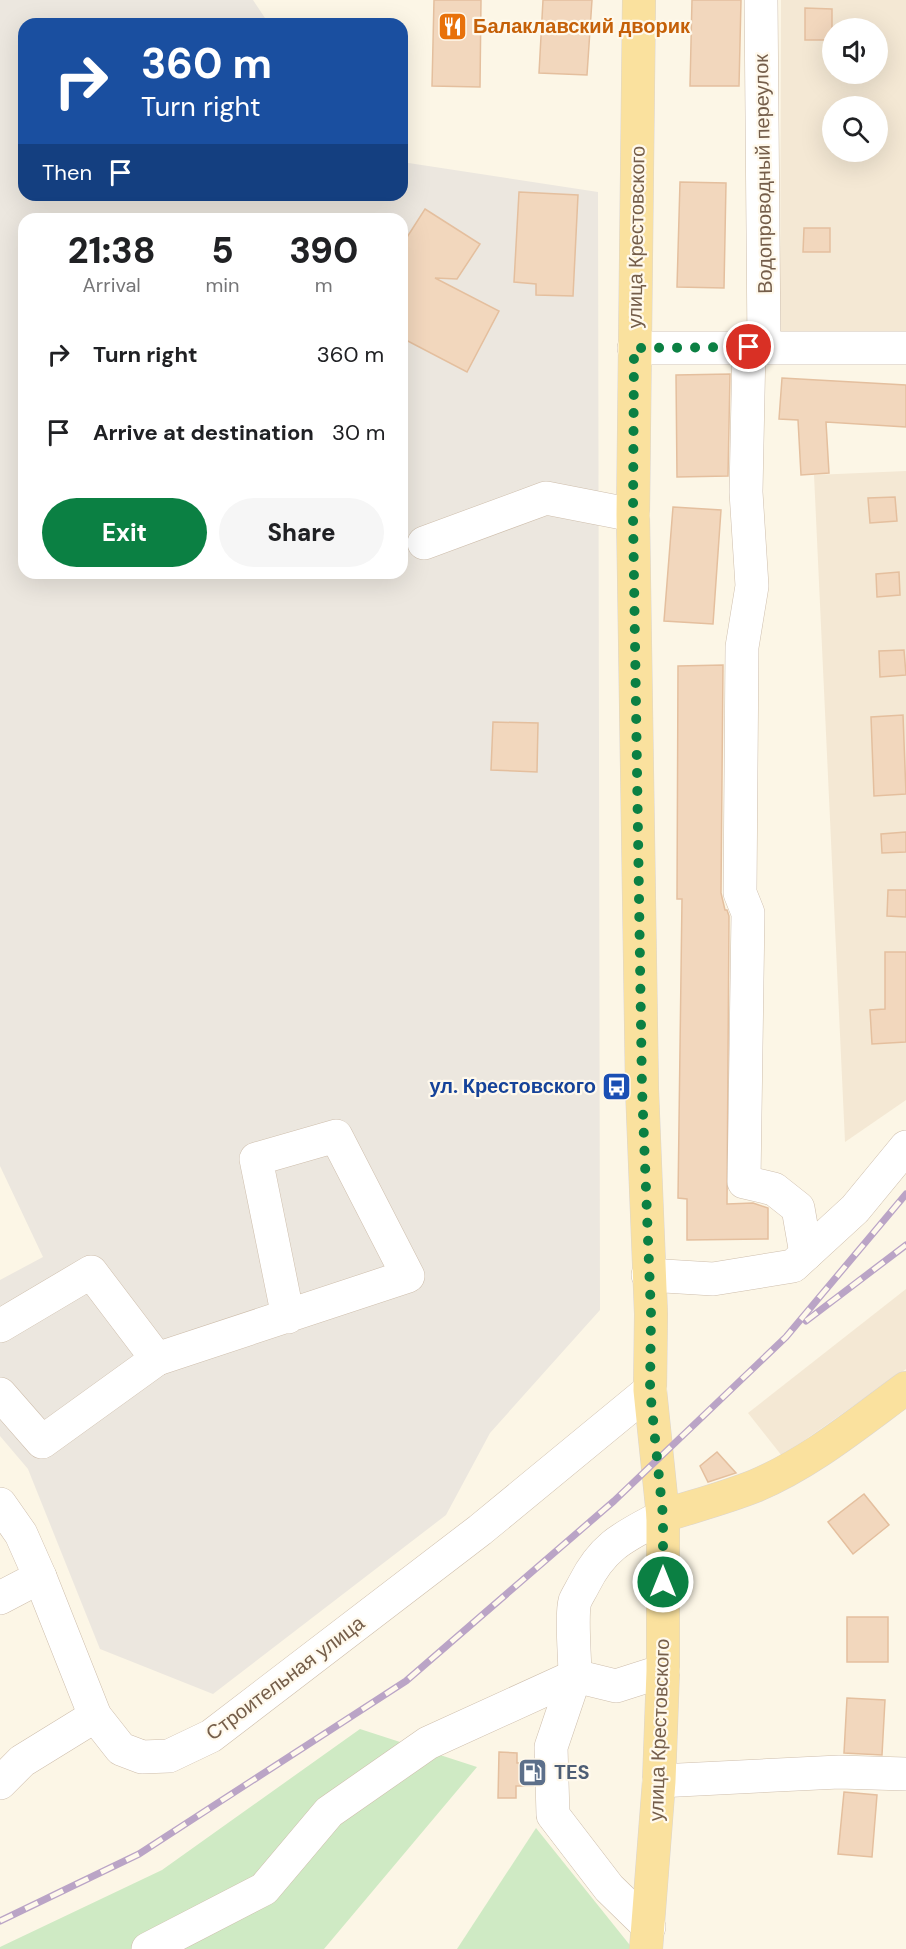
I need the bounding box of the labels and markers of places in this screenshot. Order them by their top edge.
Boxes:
restaurant icon: Балаклавский дворик [436,10,468,42]
place label: Балаклавский дворик [473,13,691,39]
pin [723,321,774,372]
bus stop icon: ул. Крестовского [601,1070,633,1102]
place label: ул. Крестовского [429,1073,596,1099]
fuel station icon: TES [517,1756,549,1788]
place label: TES [554,1759,590,1785]

